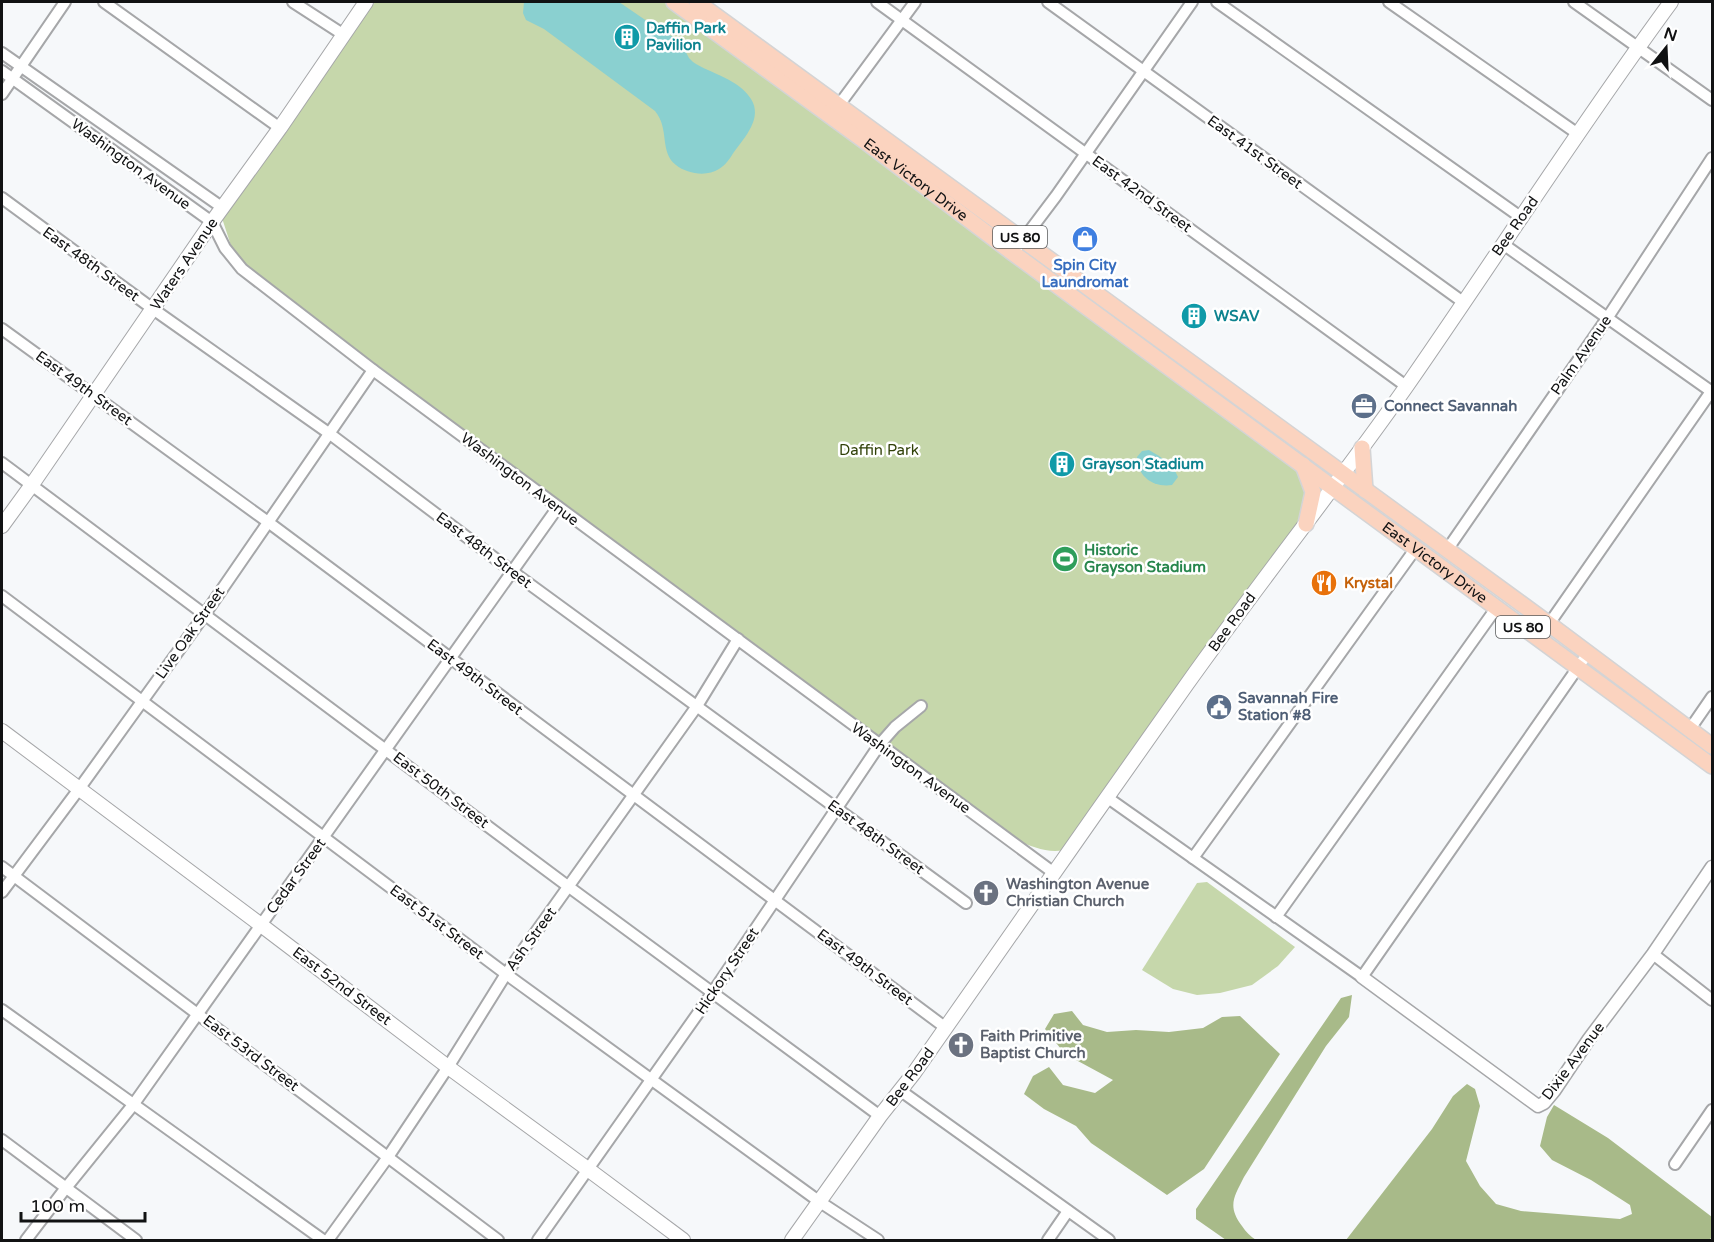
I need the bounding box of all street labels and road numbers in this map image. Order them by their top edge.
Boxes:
street label: East 41st Street [1204,111,1306,193]
street label: Washington Avenue [68,115,194,213]
street label: East Victory Drive [860,134,972,225]
street label: East 42nd Street [1089,152,1196,236]
street label: Bee Road [1488,193,1542,259]
street label: Waters Avenue [146,214,222,314]
street label: East 48th Street [39,223,143,305]
road number: US 80 [993,226,1047,248]
street label: Palm Avenue [1547,312,1615,398]
street label: East 49th Street [32,347,136,429]
street label: Washington Avenue [457,429,583,529]
street label: East 48th Street [433,508,536,592]
street label: East Victory Drive [1379,518,1491,607]
street label: Live Oak Street [152,583,229,682]
street label: Bee Road [1204,589,1260,655]
road number: US 80 [1496,616,1550,638]
street label: East 49th Street [424,635,527,719]
street label: Washington Avenue [848,719,974,817]
street label: East 50th Street [390,748,493,832]
street label: East 48th Street [824,796,928,878]
street label: Cedar Street [263,834,330,917]
street label: East 51st Street [386,881,488,963]
street label: Ash Street [502,903,560,974]
street label: Hickory Street [691,924,763,1018]
street label: East 49th Street [814,925,917,1009]
street label: East 52nd Street [289,943,395,1029]
street label: East 53rd Street [200,1011,303,1095]
street label: Dixie Avenue [1538,1019,1608,1103]
street label: Bee Road [882,1044,938,1110]

